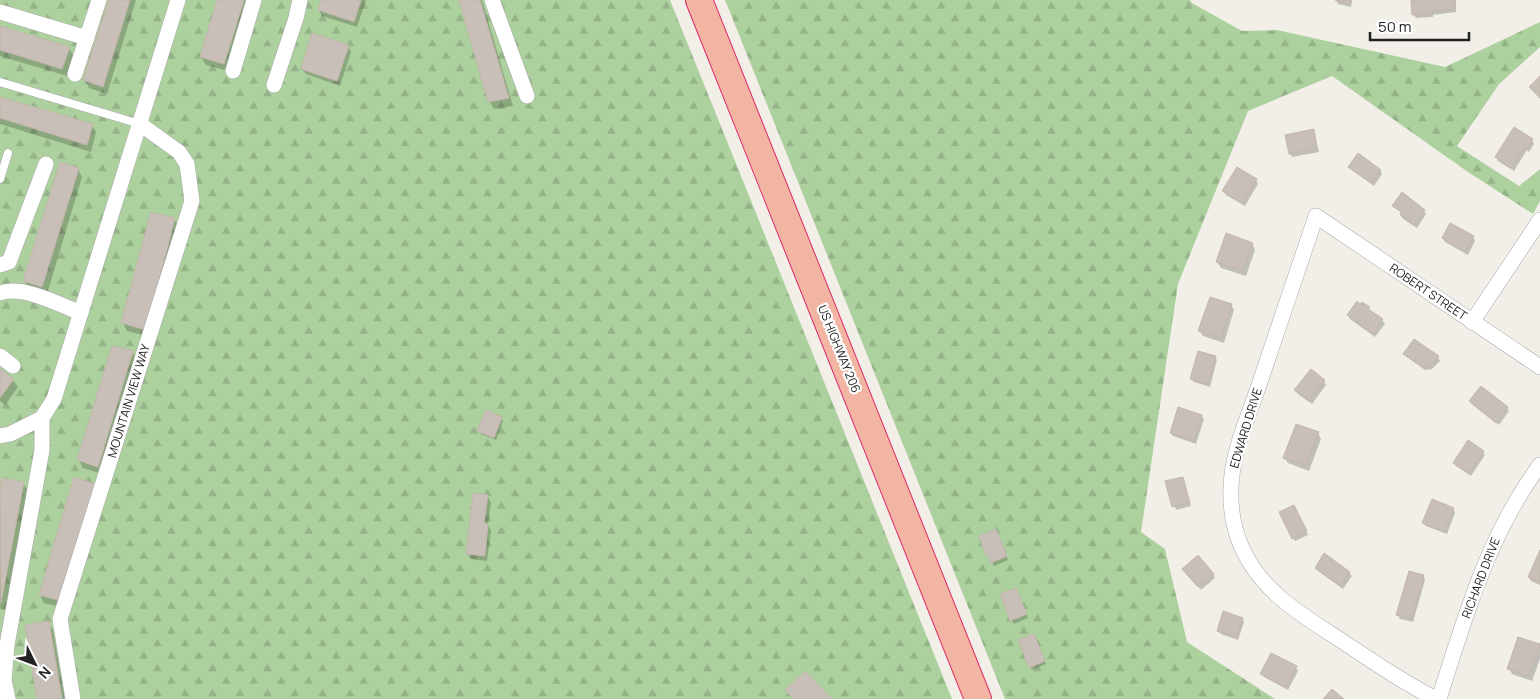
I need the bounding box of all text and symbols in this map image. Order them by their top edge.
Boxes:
scale bar [1370,10,1469,42]
text: 50 m [1378,16,1412,37]
street label: ROBERT STREET [1386,259,1471,324]
street label: US HIGHWAY 206 [814,303,865,395]
street label: MOUNTAIN VIEW WAY [103,342,154,460]
street label: EDWARD DRIVE [1225,386,1266,470]
street label: RICHARD DRIVE [1457,535,1504,621]
north arrow [10,639,60,689]
text: N [35,663,55,683]

